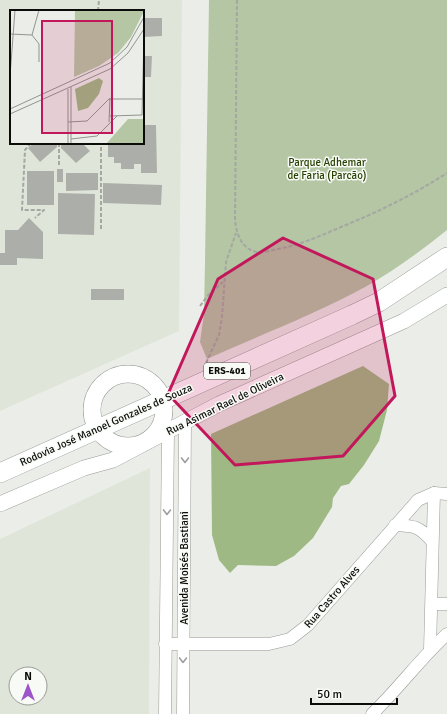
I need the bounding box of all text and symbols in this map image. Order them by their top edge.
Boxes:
inset map [10,10,144,144]
park label: Parque Adhemar de Faria (Parcão) [287,156,367,182]
road number: ERS-401 [204,363,250,379]
street label: Rua Asimar Rael de Oliveira [164,370,286,438]
street label: Rodovia José Manoel Gonzales de Souza [18,381,195,469]
one-way arrow [181,457,189,463]
one-way arrow [163,509,171,515]
street label: Avenida Moisés Bastiani [178,511,191,625]
street label: Rua Castro Alves [301,563,363,631]
one-way arrow [179,657,187,663]
north arrow [8,666,48,706]
text: N [24,670,32,683]
scale bar [311,680,397,706]
text: 50 m [317,687,342,702]

